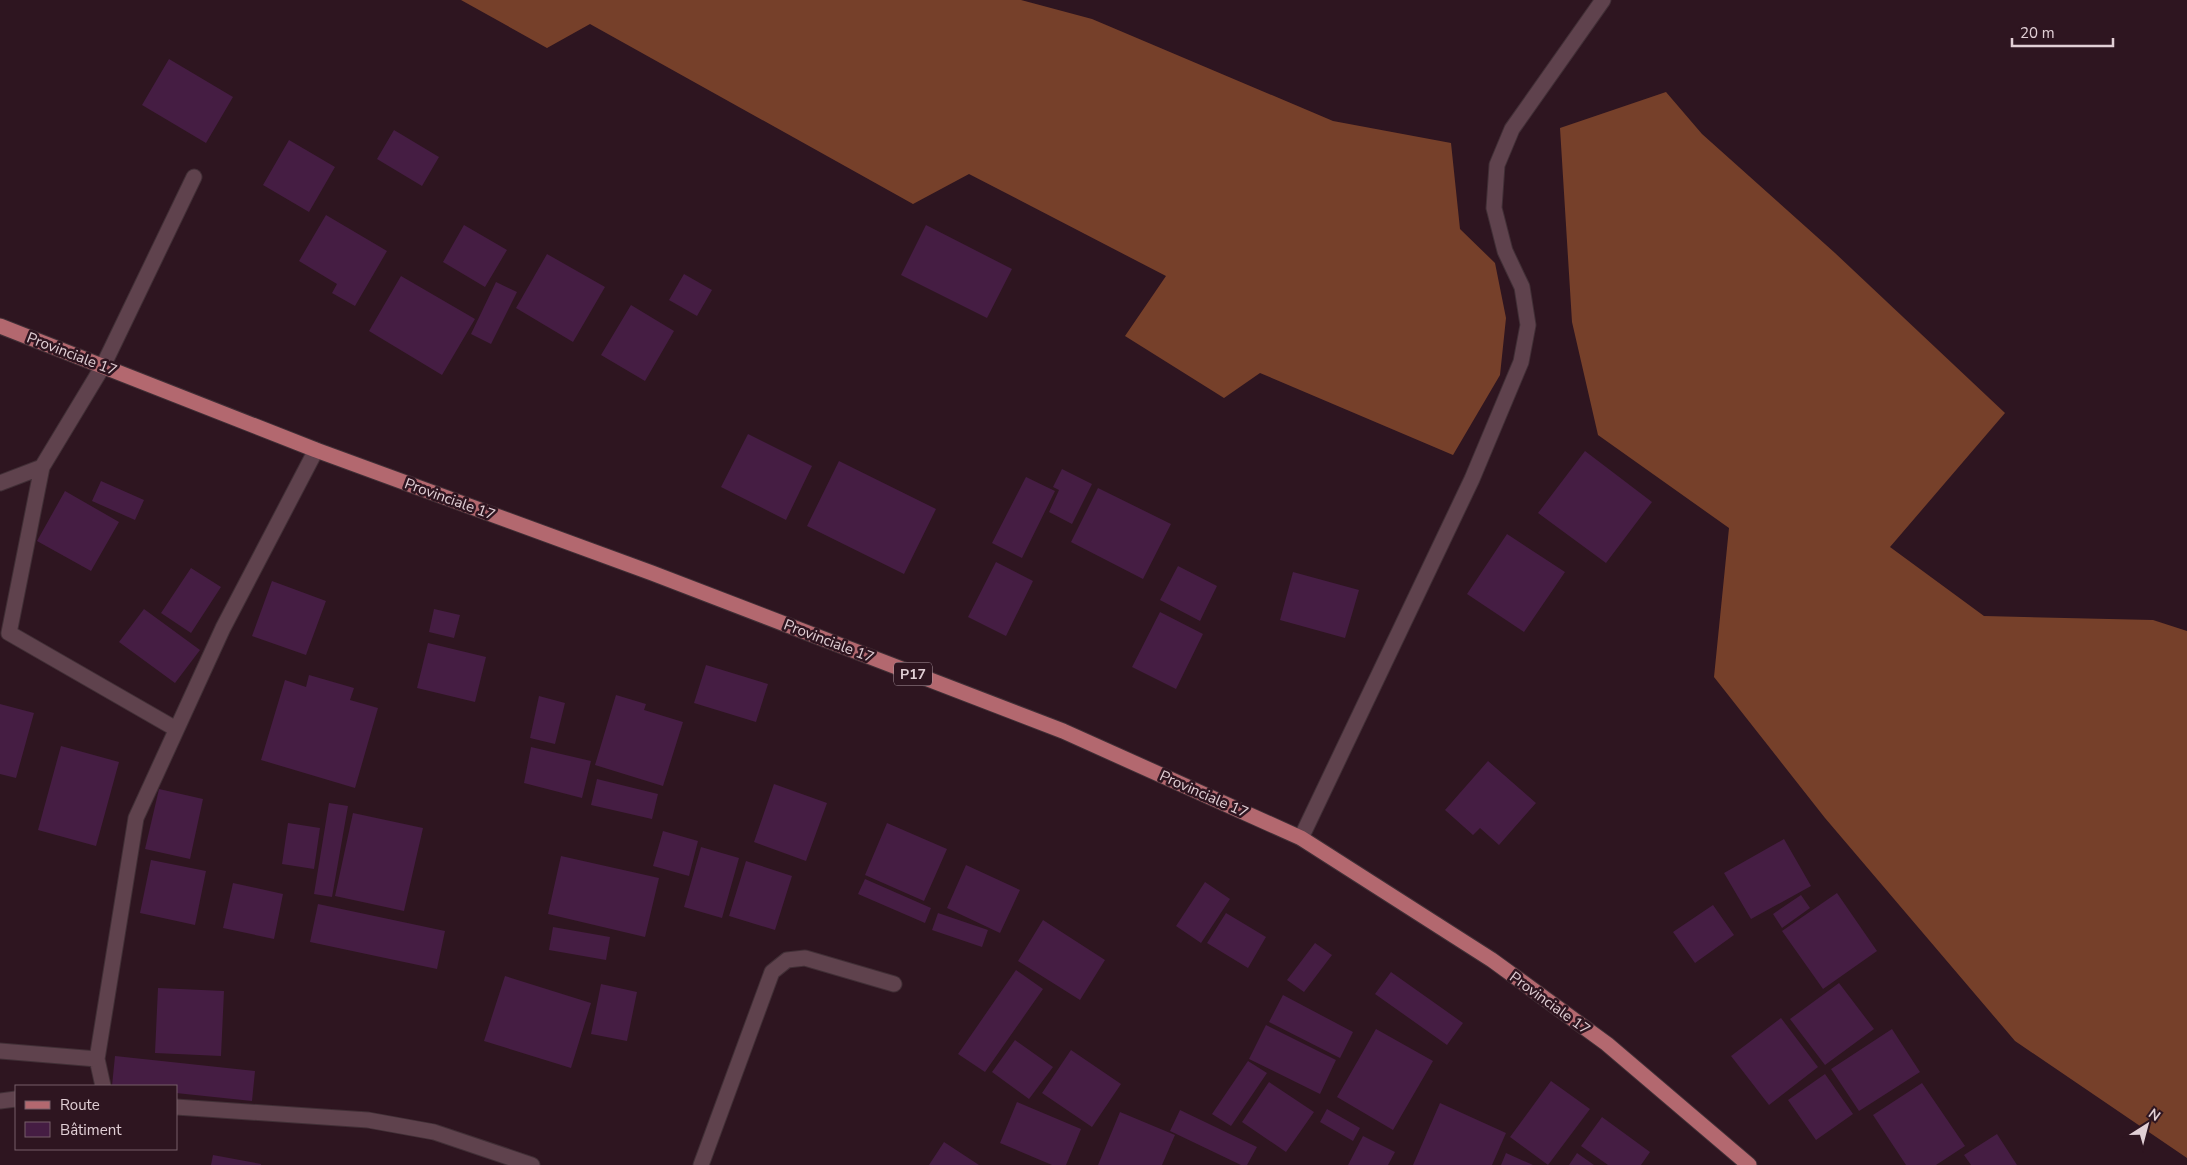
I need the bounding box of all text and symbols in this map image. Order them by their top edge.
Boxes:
scale bar [2012,15,2113,47]
text: 20 m [2020,23,2055,43]
street label: Provinciale 17 [24,328,120,380]
street label: Provinciale 17 [402,473,498,525]
street label: Provinciale 17 [781,615,877,667]
road number: P17 [894,662,932,686]
street label: Provinciale 17 [1156,766,1252,822]
street label: Provinciale 17 [1506,967,1594,1039]
legend [15,1085,178,1150]
text: Route [60,1095,100,1115]
north arrow [2122,1100,2172,1150]
text: N [2145,1104,2164,1126]
text: Bâtiment [60,1120,122,1140]

